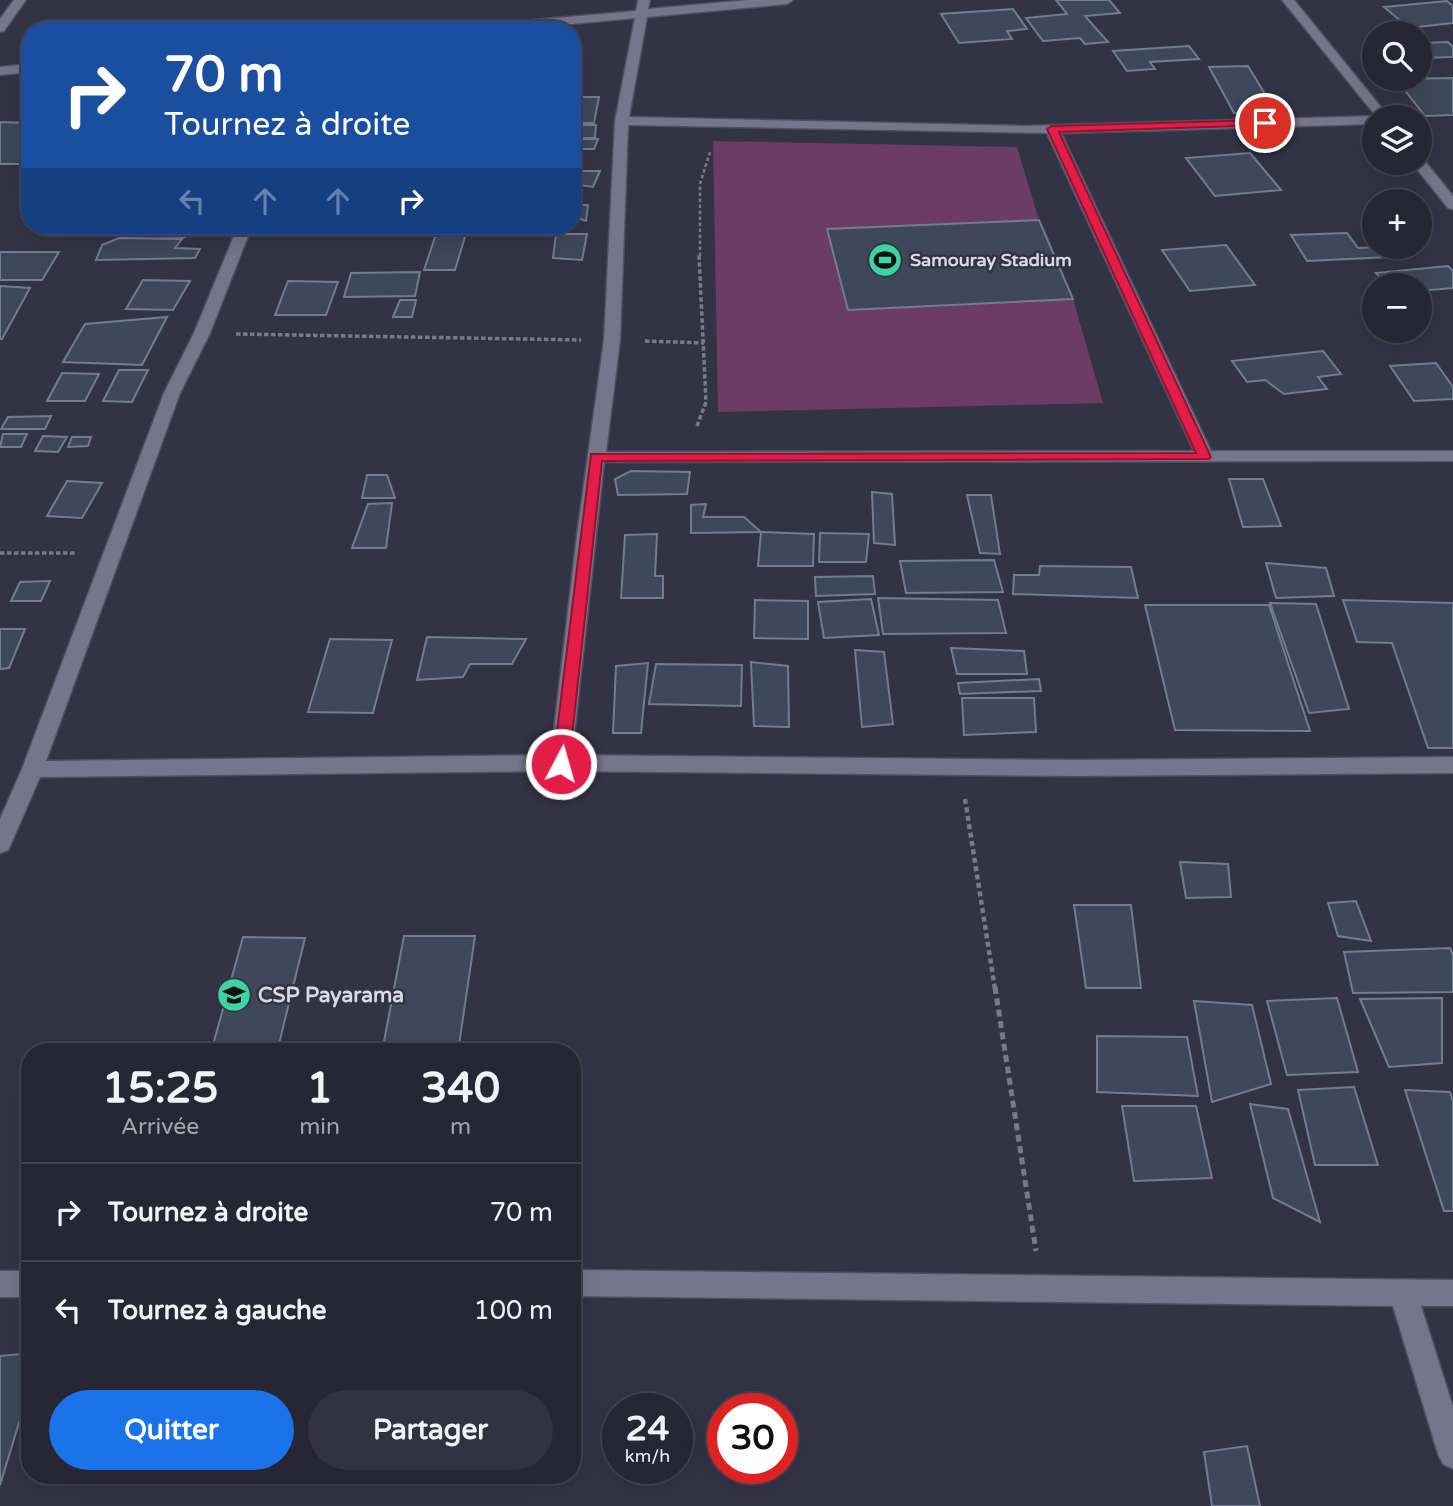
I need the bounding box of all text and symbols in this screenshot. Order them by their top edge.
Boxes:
map controls [1362,21,1432,343]
button: search [1362,21,1432,91]
text: 70 m [164,46,283,105]
icon: right [49,49,140,140]
pin [1235,93,1295,153]
icon: arrive [1246,104,1284,142]
button: layers [1362,105,1432,175]
text: Tournez à droite [164,106,410,144]
icon: left [173,182,211,220]
icon: ahead [246,182,284,220]
icon: ahead [319,182,357,220]
icon: right [392,182,430,220]
button: + [1362,189,1432,259]
sports icon: Samouray Stadium [866,241,904,279]
place label: Samouray Stadium [910,249,1072,271]
button: − [1362,273,1432,343]
position arrow [524,727,598,801]
school or university icon: CSP Payarama [215,976,253,1014]
place label: CSP Payarama [258,983,404,1008]
text: 15:25 [102,1063,218,1114]
text: 1 [306,1063,333,1114]
text: 340 [421,1063,500,1114]
text: Arrivée [121,1113,199,1141]
text: min [299,1113,340,1141]
text: m [450,1113,471,1141]
icon: right [49,1193,87,1231]
text: Tournez à droite [108,1197,308,1228]
text: 70 m [490,1197,553,1228]
icon: left [49,1291,87,1329]
text: Tournez à gauche [108,1295,327,1326]
text: 100 m [473,1295,553,1326]
button: Quitter [49,1390,294,1470]
button: Partager [308,1390,553,1470]
speed limit sign: 30 [707,1393,798,1484]
text: 24 [626,1408,669,1450]
text: km/h [625,1445,670,1467]

